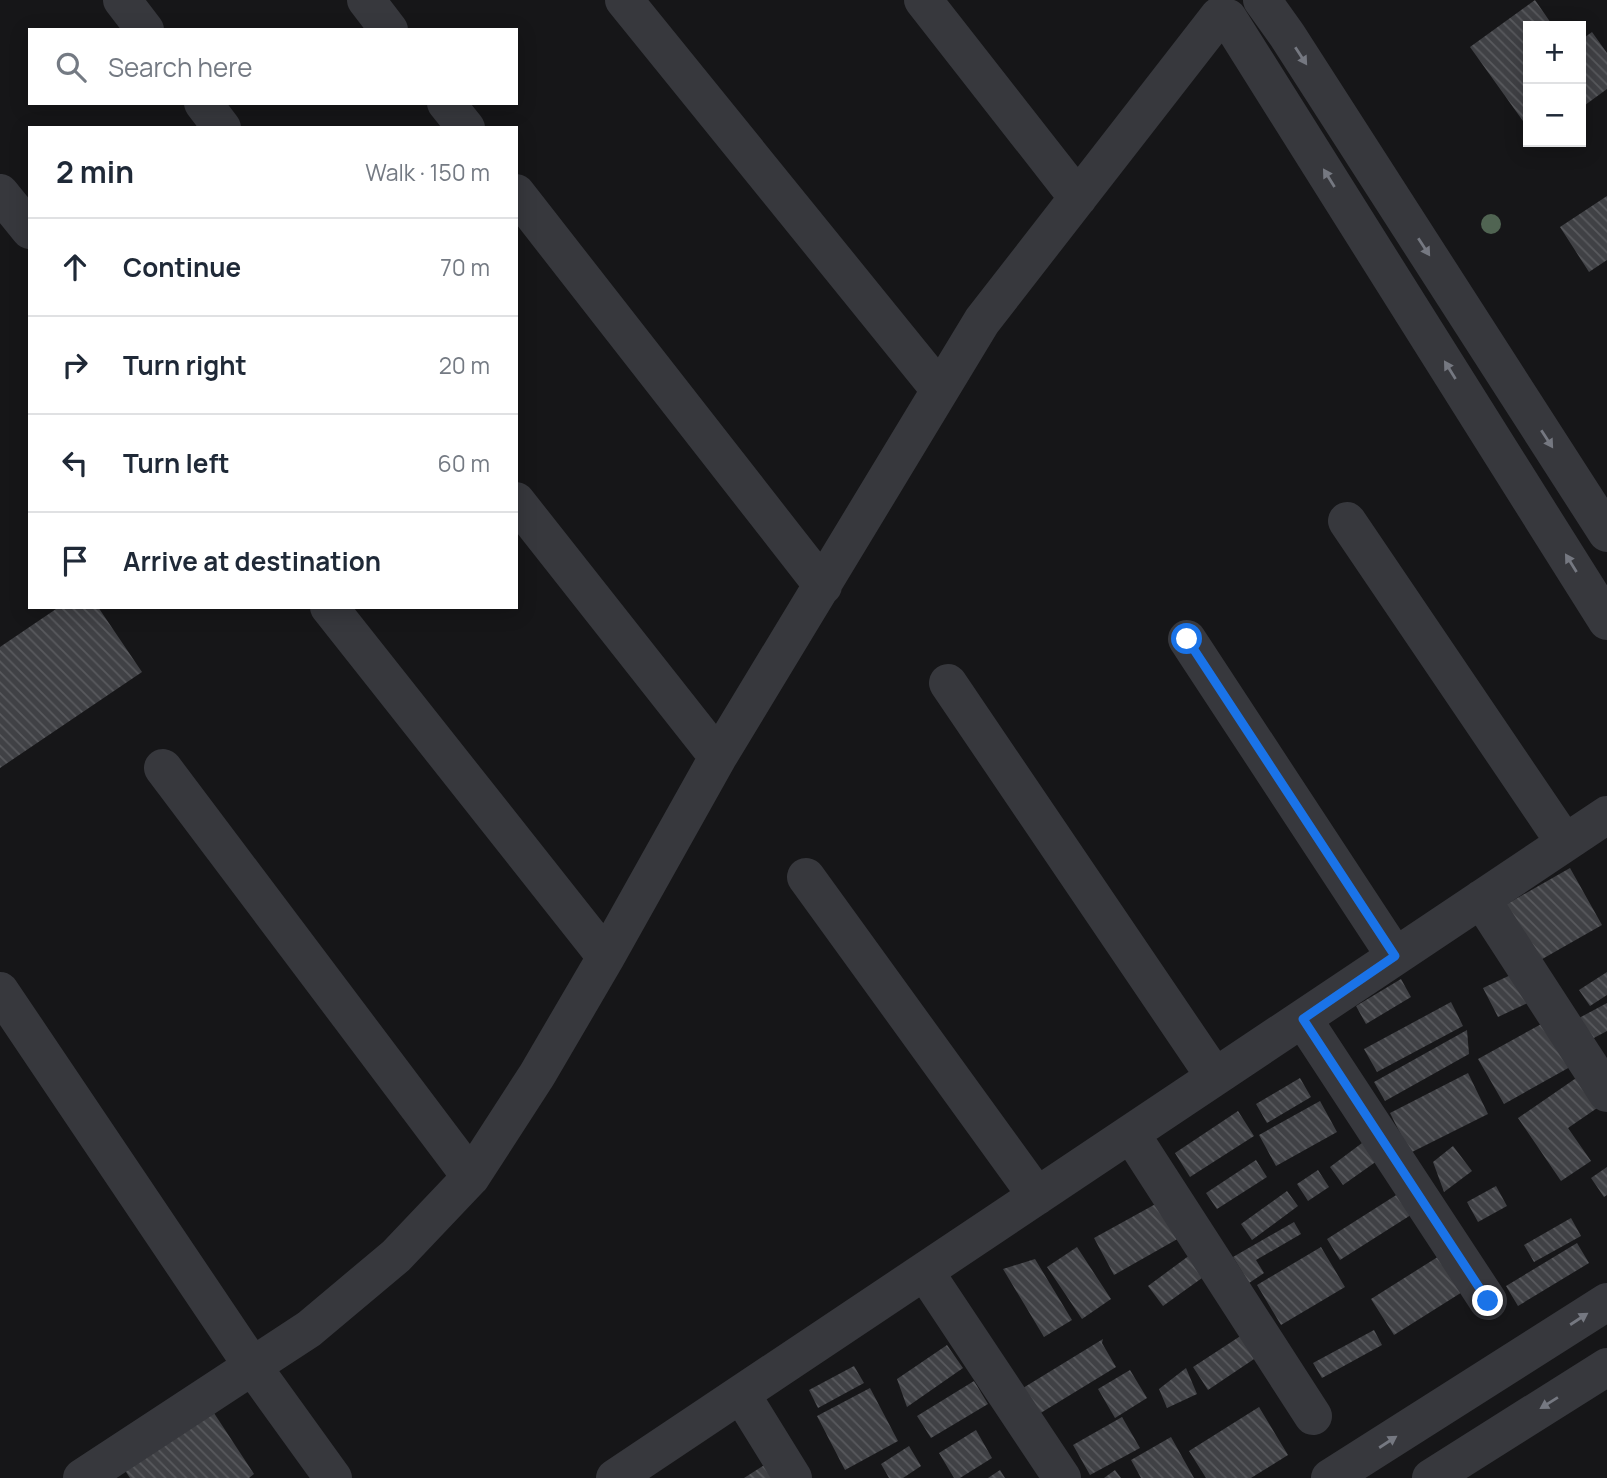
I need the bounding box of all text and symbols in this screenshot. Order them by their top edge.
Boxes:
map controls [1523,21,1586,147]
button: + [1523,21,1586,84]
search box [28,28,518,105]
one-way arrow [1294,46,1307,66]
icon: search [52,48,90,86]
text: Search here [108,49,253,85]
button: − [1523,84,1586,147]
text: 2 min [56,151,134,192]
text: Walk · 150 m [365,156,490,188]
one-way arrow [1322,168,1335,187]
one-way arrow [1417,238,1430,257]
icon: ahead [56,248,94,286]
text: Continue [123,249,241,285]
text: 70 m [440,251,490,283]
icon: right [56,346,94,384]
text: Turn right [123,347,247,383]
text: 20 m [439,349,490,381]
one-way arrow [1443,361,1456,380]
one-way arrow [1540,429,1553,448]
icon: left [56,444,94,482]
text: Turn left [123,445,230,481]
text: 60 m [438,447,490,479]
icon: arrive [56,542,94,580]
text: Arrive at destination [123,543,381,579]
one-way arrow [1564,553,1577,573]
route start [1171,623,1202,654]
route end [1472,1285,1503,1316]
one-way arrow [1570,1313,1589,1326]
one-way arrow [1540,1397,1559,1410]
one-way arrow [1378,1436,1398,1449]

